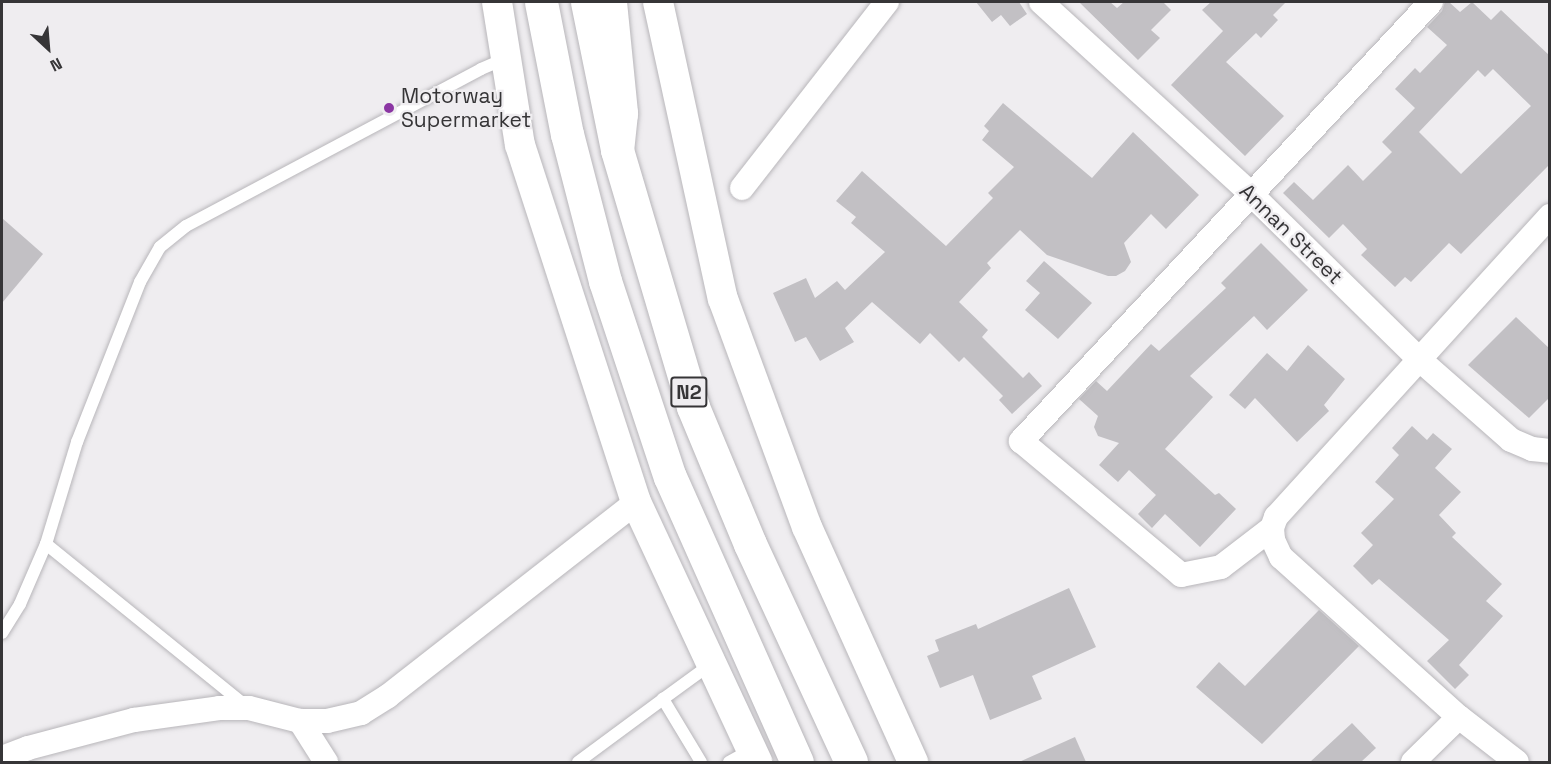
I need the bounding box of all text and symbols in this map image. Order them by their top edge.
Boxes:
north arrow [18,18,78,78]
text: N [47,53,66,76]
place label: Motorway Supermarket [401,83,531,133]
marker: Motorway Supermarket [382,101,396,115]
street label: Annan Street [1234,179,1348,289]
road number: N2 [670,375,708,409]

